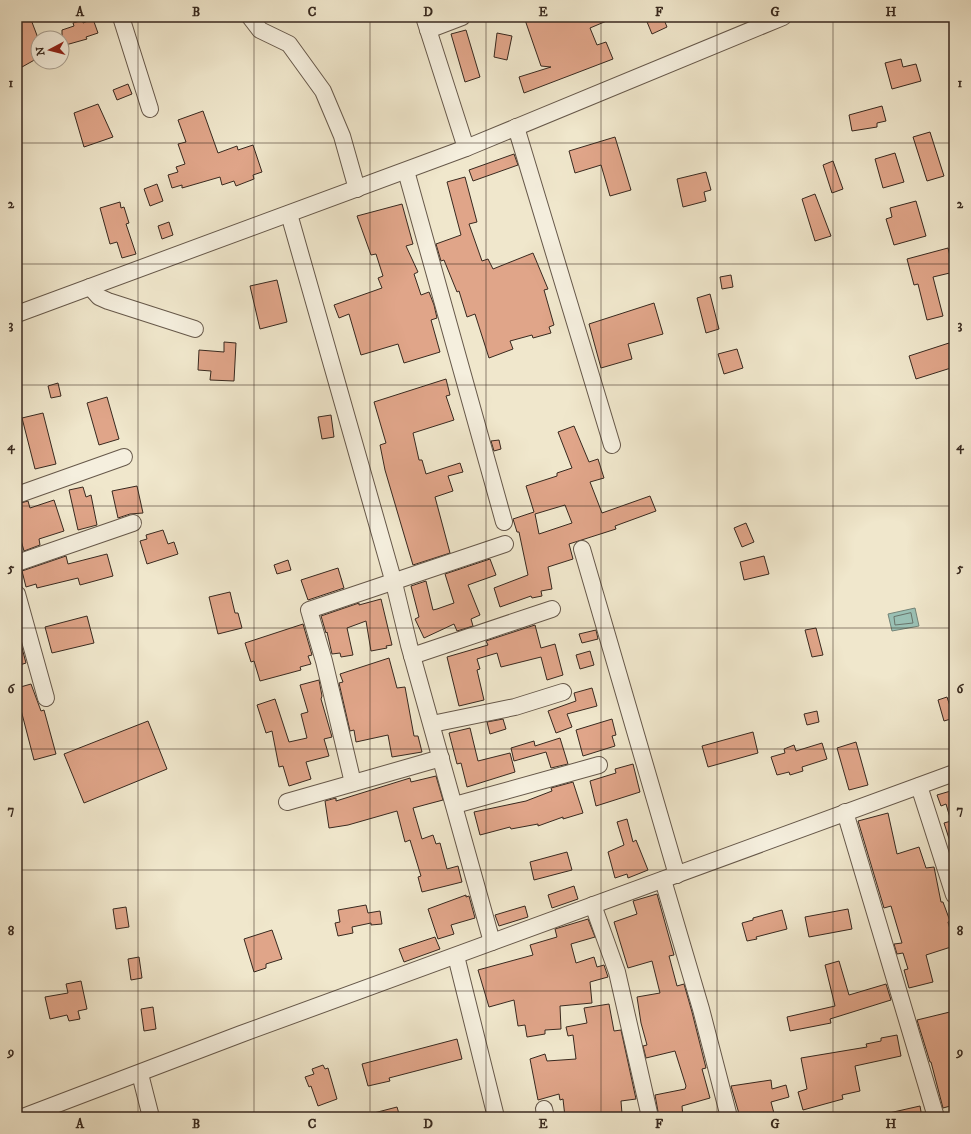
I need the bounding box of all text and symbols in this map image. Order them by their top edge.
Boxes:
text: A [75,4,85,20]
text: B [192,4,200,20]
text: C [308,4,317,20]
text: D [423,4,433,20]
text: E [538,4,548,20]
text: F [655,4,664,20]
text: G [770,4,780,20]
text: H [886,4,897,20]
north arrow [30,30,70,70]
text: N [34,46,49,56]
text: 1 [9,75,14,91]
text: 1 [958,75,963,91]
text: 2 [8,196,15,212]
text: 2 [957,196,964,212]
text: 3 [9,317,14,333]
text: 3 [958,317,963,333]
text: 4 [6,438,15,455]
text: 4 [955,438,964,455]
text: 5 [7,560,15,576]
text: 5 [956,560,964,576]
text: 6 [8,681,16,697]
text: 6 [957,681,965,697]
text: 7 [8,802,15,818]
text: 7 [957,802,964,818]
text: 8 [8,923,15,939]
text: 8 [957,923,964,939]
text: 9 [7,1044,14,1060]
text: 9 [956,1044,963,1060]
text: A [75,1116,85,1132]
text: B [192,1116,200,1132]
text: C [308,1116,317,1132]
text: D [423,1116,433,1132]
text: E [538,1116,548,1132]
text: F [655,1116,664,1132]
text: G [770,1116,780,1132]
text: H [886,1116,897,1132]

